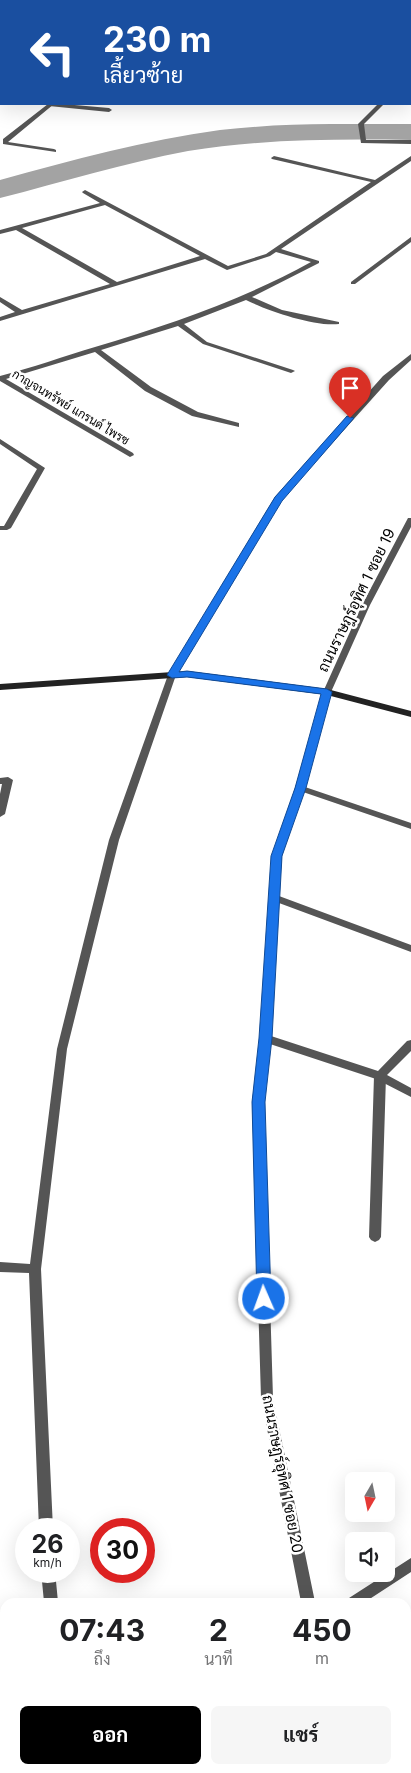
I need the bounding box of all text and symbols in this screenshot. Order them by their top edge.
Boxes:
text: 230 m [103,18,211,60]
icon: left [20,20,85,85]
text: เลี้ยวซ้าย [103,62,183,88]
street label: กาญจนทรัพย์ แกรนด์ ไพรซ [10,366,132,448]
pin [329,367,371,418]
icon: arrive [336,374,364,402]
street label: ถนนราษฎร์อุทิศ 1 ซอย 19 [313,525,401,676]
position arrow [237,1272,289,1324]
street label: ถนนราษฎร์อุทิศ 1 ซอย 20 [256,1393,308,1555]
north arrow [345,1472,395,1522]
map controls [345,1472,395,1582]
speed limit sign: 30 [90,1518,155,1583]
text: 26 [32,1529,63,1559]
button: sound [345,1532,395,1582]
text: km/h [33,1555,62,1570]
text: 07:43 [59,1612,145,1648]
text: 2 [209,1612,228,1648]
text: 450 [292,1612,352,1648]
text: m [315,1648,329,1668]
text: ถึง [94,1649,110,1669]
text: นาที [204,1649,233,1669]
button: ออก [20,1706,201,1764]
button: แชร์ [211,1706,391,1764]

